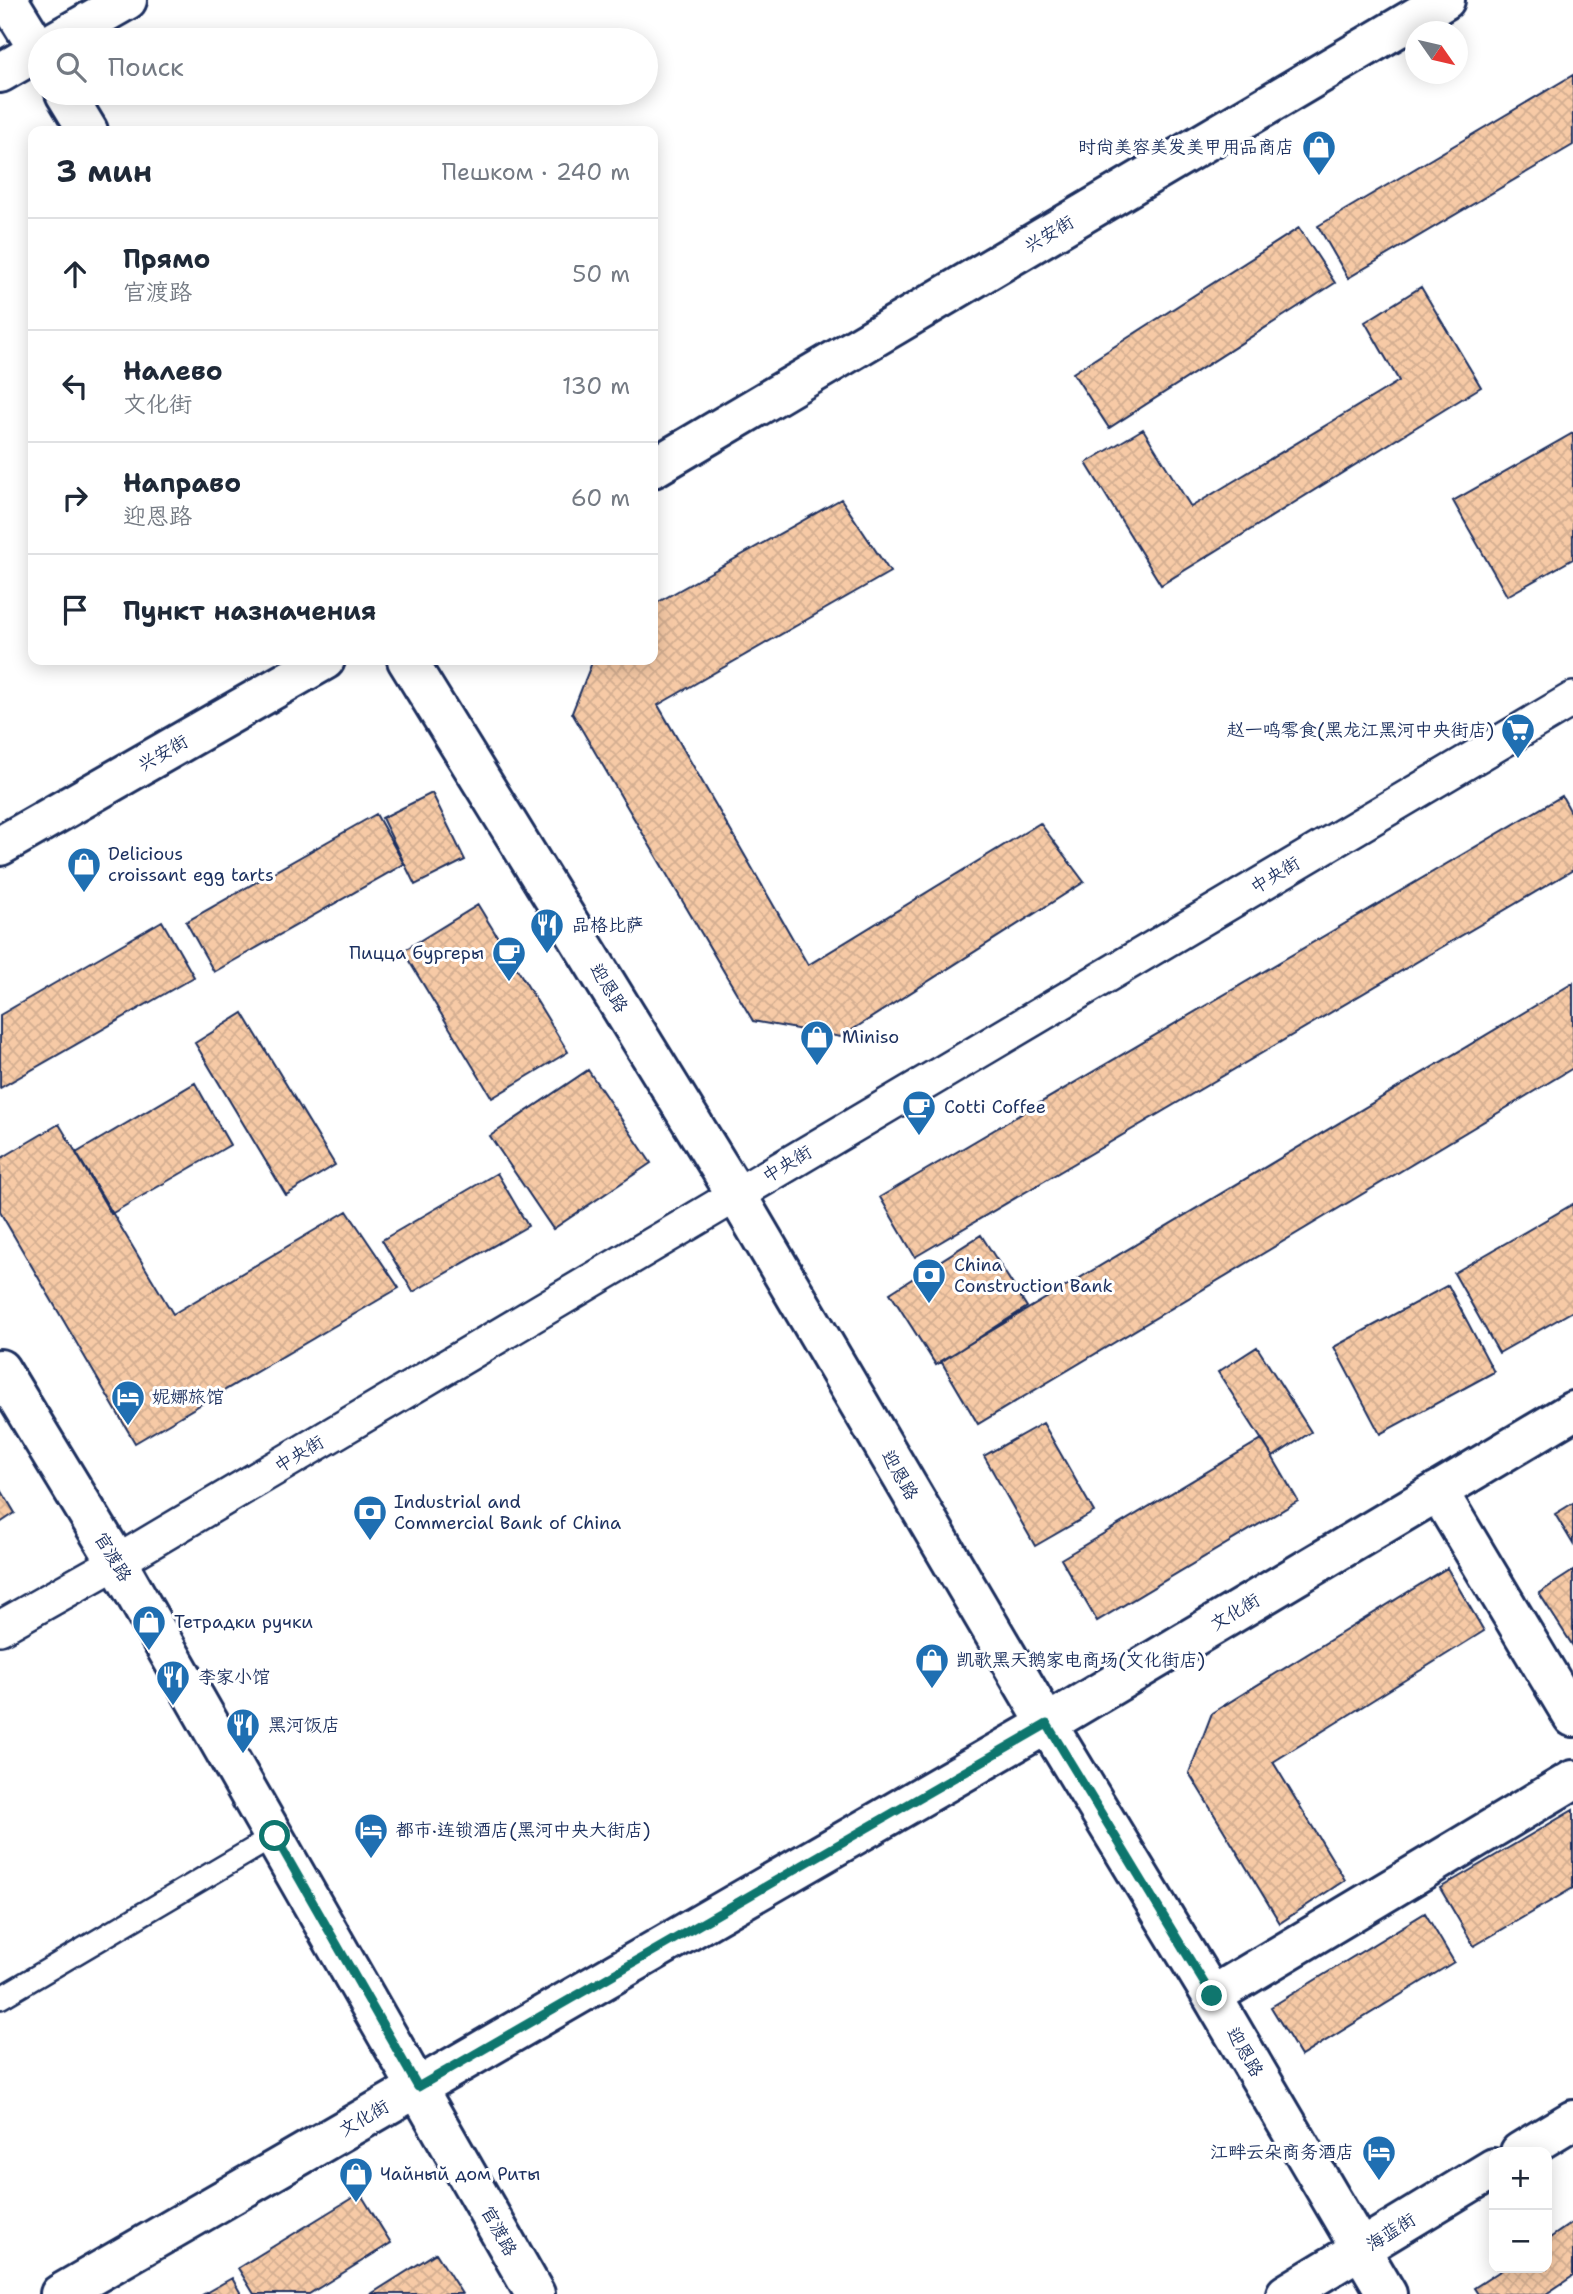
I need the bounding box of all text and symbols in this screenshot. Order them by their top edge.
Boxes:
north arrow [1405,21,1468,84]
search box [28,28,658,105]
icon: search [52,48,90,86]
text: Поиск [108,49,184,84]
shop icon: 时尚美容美发美甲用品商店 [1300,128,1338,177]
place label: 时尚美容美发美甲用品商店 [1078,135,1294,159]
text: 3 мин [56,151,152,192]
text: Пешком · 240 m [442,157,630,187]
street label: 兴安街 [1020,210,1078,258]
text: Прямо [123,241,211,276]
icon: ahead [56,255,94,293]
text: 50 m [572,259,630,289]
text: 官渡路 [123,277,192,307]
text: Налево [123,353,223,388]
icon: left [56,367,94,405]
text: 130 m [562,371,630,401]
text: 文化街 [123,389,192,419]
text: Направо [123,465,241,500]
icon: right [56,479,94,517]
text: 60 m [571,483,630,513]
text: 迎恩路 [123,501,192,531]
icon: arrive [56,591,94,629]
text: Пункт назначения [123,593,376,628]
supermarket icon: 赵一鸣零食(黑龙江黑河中央街店) [1499,711,1537,760]
place label: 赵一鸣零食(黑龙江黑河中央街店) [1227,718,1494,742]
street label: 兴安街 [134,729,192,777]
place label: Delicious croissant egg tarts [108,842,274,887]
shop icon: Delicious croissant egg tarts [65,845,103,894]
street label: 中央街 [1246,851,1304,899]
restaurant icon: 品格比萨 [528,906,566,955]
place label: 品格比萨 [572,913,644,937]
cafe icon: Пицца бургеры [490,934,528,983]
place label: Пицца бургеры [349,941,484,965]
street label: 迎恩路 [585,959,633,1017]
shop icon: Miniso [798,1018,836,1067]
place label: Miniso [842,1025,899,1049]
cafe icon: Cotti Coffee [900,1088,938,1137]
place label: Cotti Coffee [944,1095,1046,1119]
street label: 中央街 [758,1140,816,1188]
place label: China Construction Bank [954,1253,1113,1298]
bank icon: China Construction Bank [910,1256,948,1305]
hotel icon: 妮娜旅馆 [109,1378,147,1427]
place label: 妮娜旅馆 [152,1385,224,1409]
street label: 中央街 [270,1430,328,1478]
street label: 迎恩路 [876,1446,924,1504]
place label: Industrial and Commercial Bank of China [394,1490,621,1535]
bank icon: Industrial and Commercial Bank of China [351,1493,389,1542]
street label: 官渡路 [89,1528,137,1586]
street label: 文化街 [1206,1588,1264,1636]
shop icon: Тетрадки ручки [130,1603,168,1652]
place label: Тетрадки ручки [174,1610,313,1634]
shop icon: 凯歌黑天鹅家电商场(文化街店) [913,1641,951,1690]
place label: 凯歌黑天鹅家电商场(文化街店) [956,1648,1205,1672]
restaurant icon: 李家小馆 [154,1658,192,1707]
place label: 李家小馆 [198,1665,270,1689]
restaurant icon: 黑河饭店 [224,1706,262,1755]
place label: 黑河饭店 [268,1713,340,1737]
hotel icon: 都市·连锁酒店(黑河中央大街店) [352,1811,390,1860]
place label: 都市·连锁酒店(黑河中央大街店) [395,1818,650,1842]
route start [259,1820,290,1851]
route end [1196,1980,1227,2011]
street label: 迎恩路 [1221,2023,1269,2081]
street label: 文化街 [335,2094,393,2142]
hotel icon: 江畔云朵商务酒店 [1360,2133,1398,2182]
place label: 江畔云朵商务酒店 [1210,2140,1354,2164]
map controls [1489,2147,1552,2273]
button: + [1489,2147,1552,2210]
shop icon: Чайный дом Риты [337,2155,375,2204]
place label: Чайный дом Риты [380,2162,540,2186]
street label: 官渡路 [475,2202,523,2260]
street label: 海蓝街 [1362,2208,1420,2256]
button: − [1489,2210,1552,2273]

